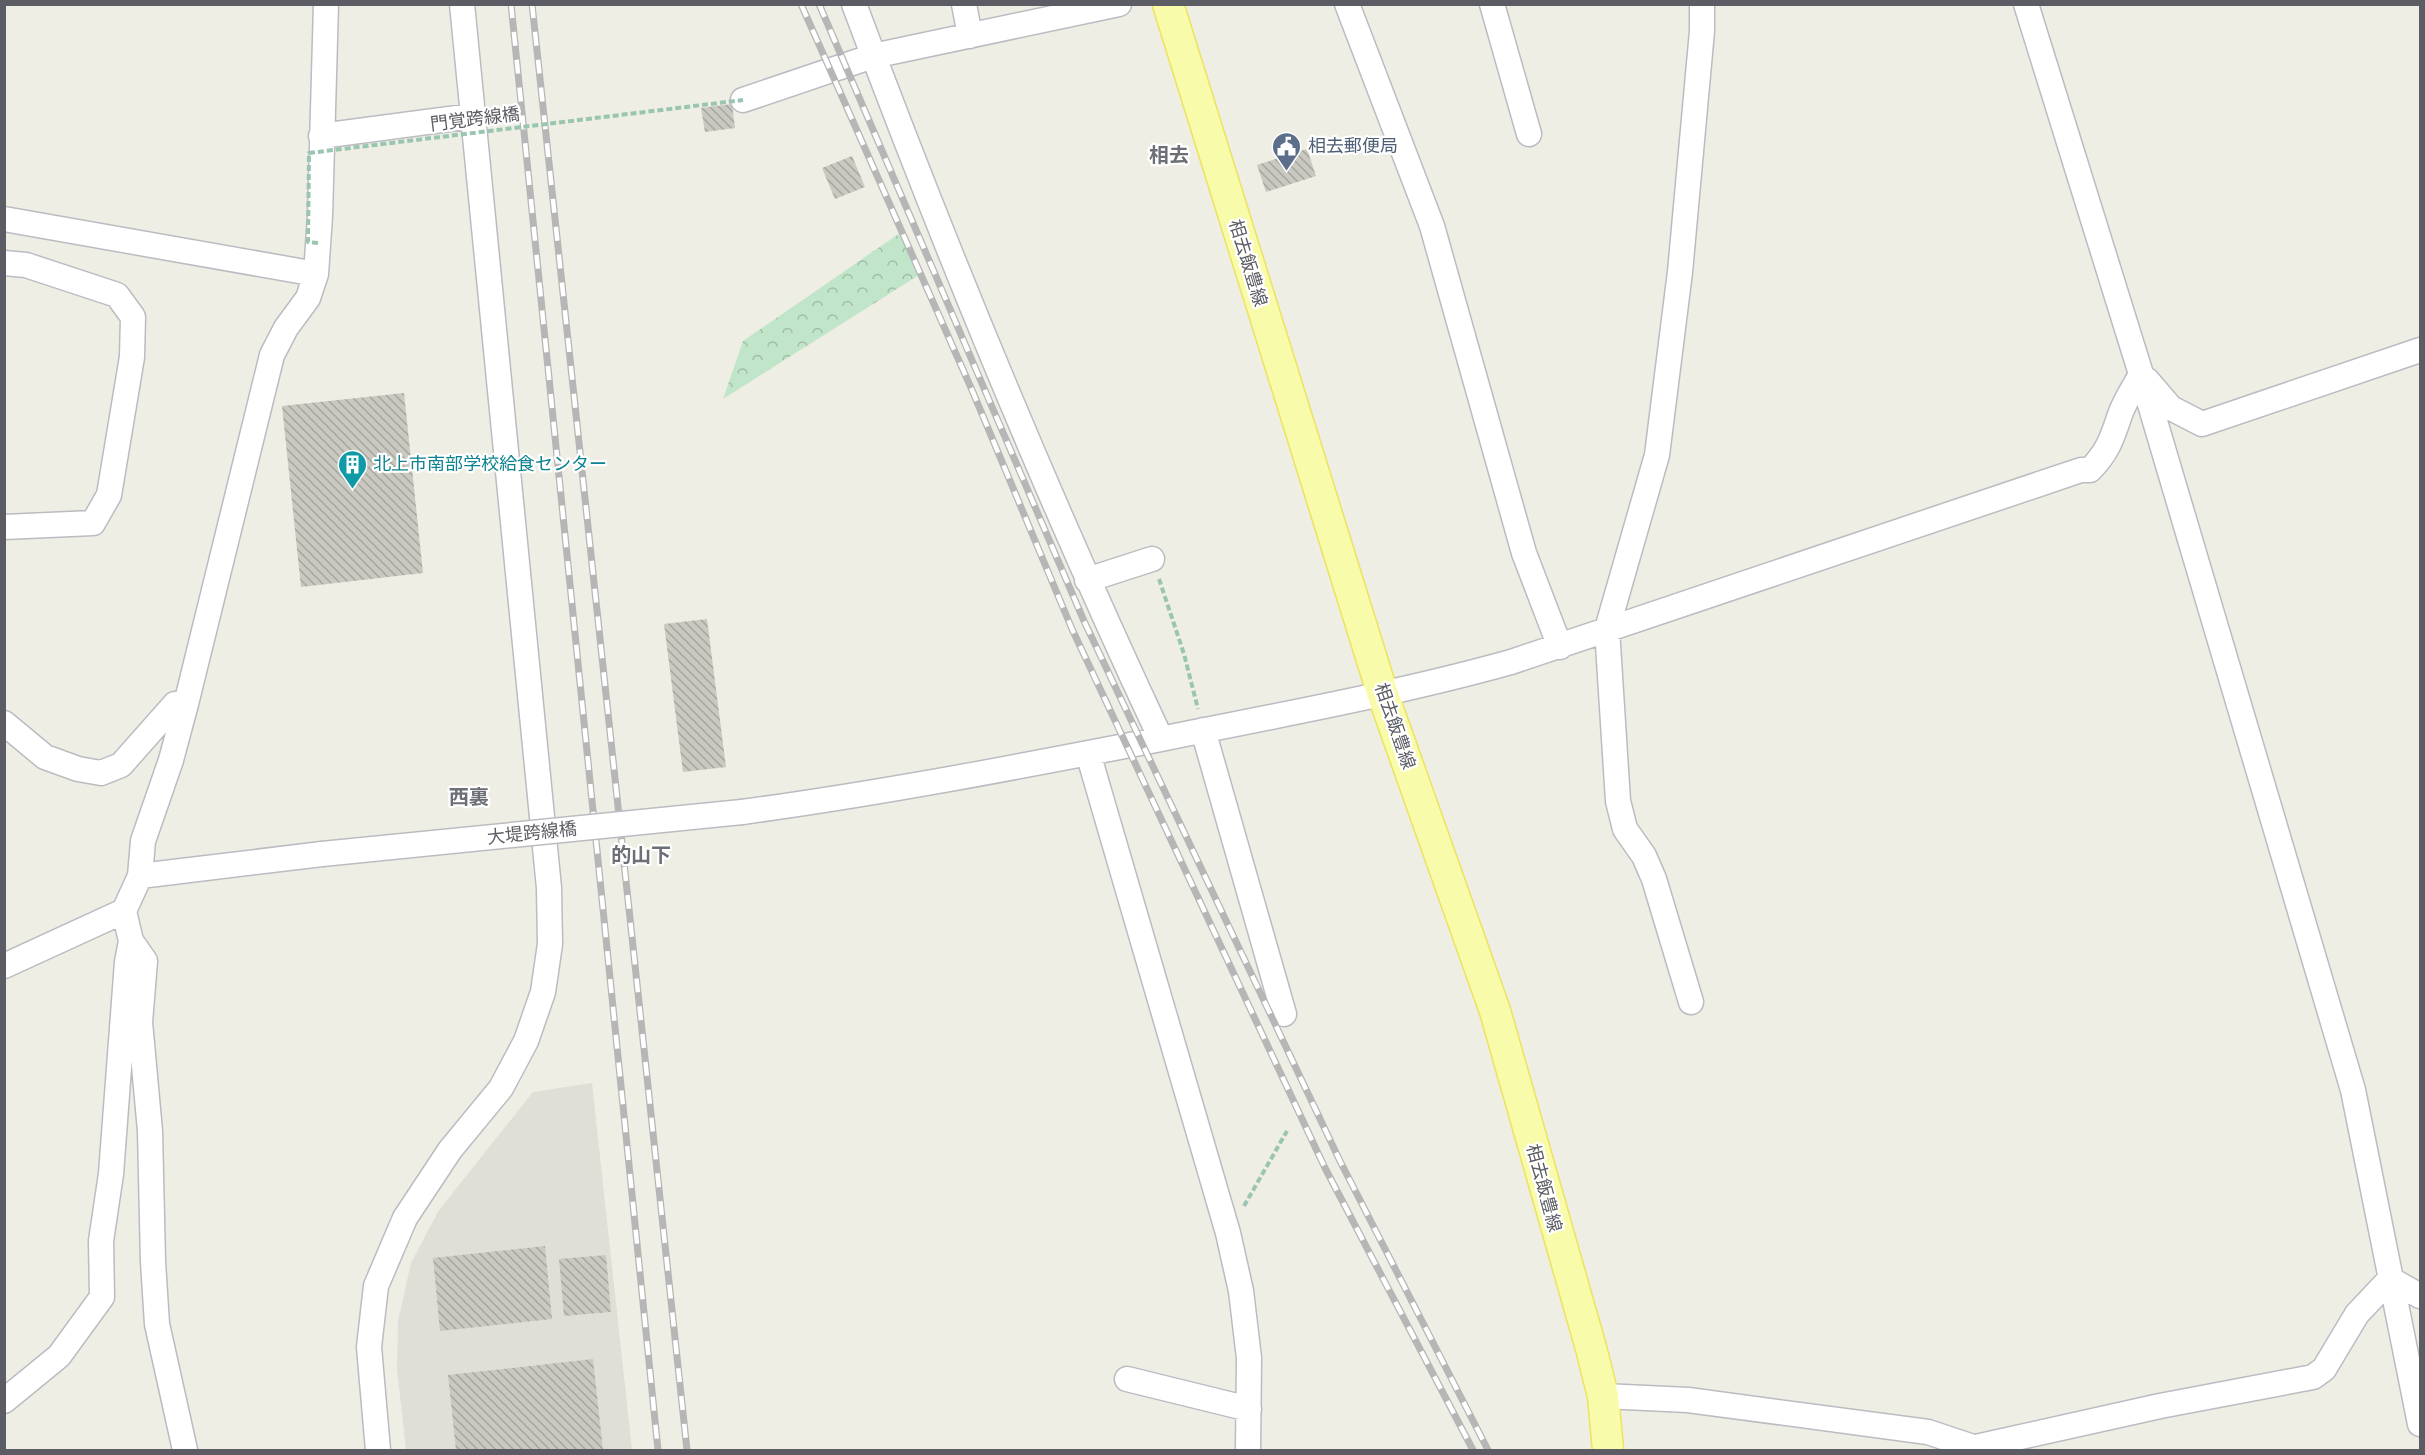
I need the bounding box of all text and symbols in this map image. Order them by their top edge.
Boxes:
street label: 門覚跨線橋 [429,103,521,134]
public building icon: 相去郵便局 [1271,130,1303,172]
place label: 相去郵便局 [1308,135,1398,156]
district label: 相去 [1149,143,1189,166]
street label: 相去飯豊線 [1225,217,1272,309]
building icon: 北上市南部学校給食センター [336,448,368,490]
place label: 北上市南部学校給食センター [373,453,607,474]
street label: 相去飯豊線 [1371,680,1420,772]
district label: 西裏 [449,785,489,808]
street label: 大堤跨線橋 [486,817,578,848]
district label: 的山下 [611,843,671,866]
street label: 相去飯豊線 [1523,1142,1566,1234]

